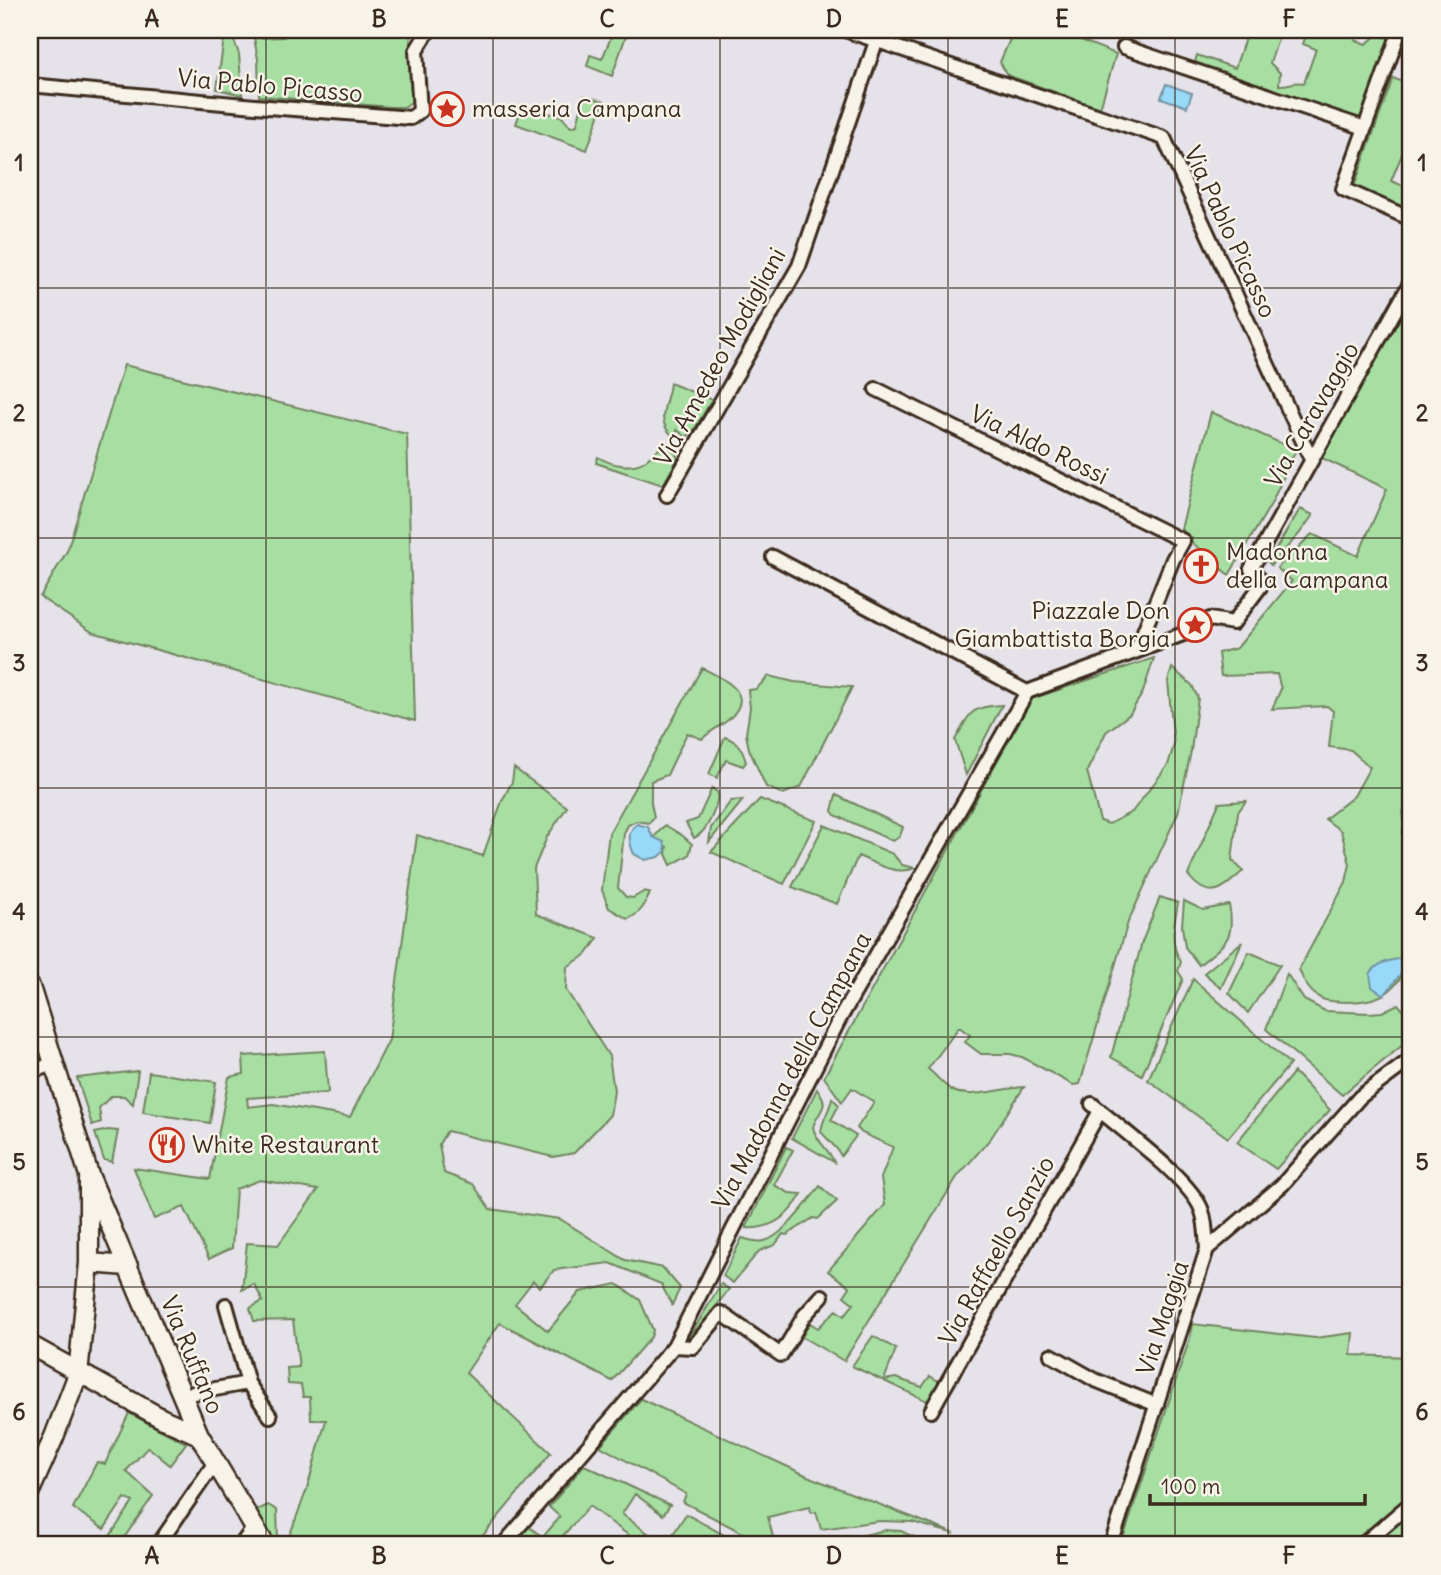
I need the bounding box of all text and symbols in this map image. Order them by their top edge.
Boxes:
text: A [145,4,160,33]
text: B [371,4,387,33]
text: C [599,4,615,33]
text: D [826,4,842,33]
text: E [1055,4,1069,33]
text: F [1282,4,1296,33]
street label: Via Pablo Picasso [176,62,364,108]
place icon: masseria Campana [428,90,466,128]
place label: masseria Campana [472,93,681,123]
street label: Via Pablo Picasso [1178,141,1284,322]
text: 1 [14,148,24,177]
text: 1 [1417,148,1427,177]
street label: Via Amedeo Modigliani [647,242,792,471]
street label: Via Caravaggio [1257,336,1365,493]
text: 2 [13,398,26,427]
street label: Via Aldo Rossi [966,398,1113,490]
text: 2 [1416,398,1429,427]
place label: Madonna della Campana [1226,536,1388,594]
church icon: Madonna della Campana [1182,547,1220,585]
place label: Piazzale Don Giambattista Borgia [954,595,1170,653]
place icon: Piazzale Don Giambattista Borgia [1176,606,1214,644]
text: 3 [12,648,26,677]
text: 3 [1415,648,1429,677]
text: 4 [12,897,26,926]
text: 4 [1415,897,1429,926]
street label: Via Madonna della Campana [705,927,877,1214]
restaurant icon: White Restaurant [148,1126,186,1164]
place label: White Restaurant [192,1129,379,1159]
text: 5 [12,1147,26,1176]
text: 5 [1415,1147,1429,1176]
street label: Via Raffaello Sanzio [932,1151,1061,1350]
street label: Via Maggia [1129,1257,1195,1379]
street label: Via Ruffano [155,1291,231,1418]
text: 6 [12,1397,26,1426]
text: 6 [1415,1397,1429,1426]
scale bar [1150,1463,1366,1507]
text: 100 m [1161,1473,1220,1500]
text: A [145,1541,160,1570]
text: B [371,1541,387,1570]
text: C [599,1541,615,1570]
text: D [826,1541,842,1570]
text: E [1055,1541,1069,1570]
text: F [1282,1541,1296,1570]

